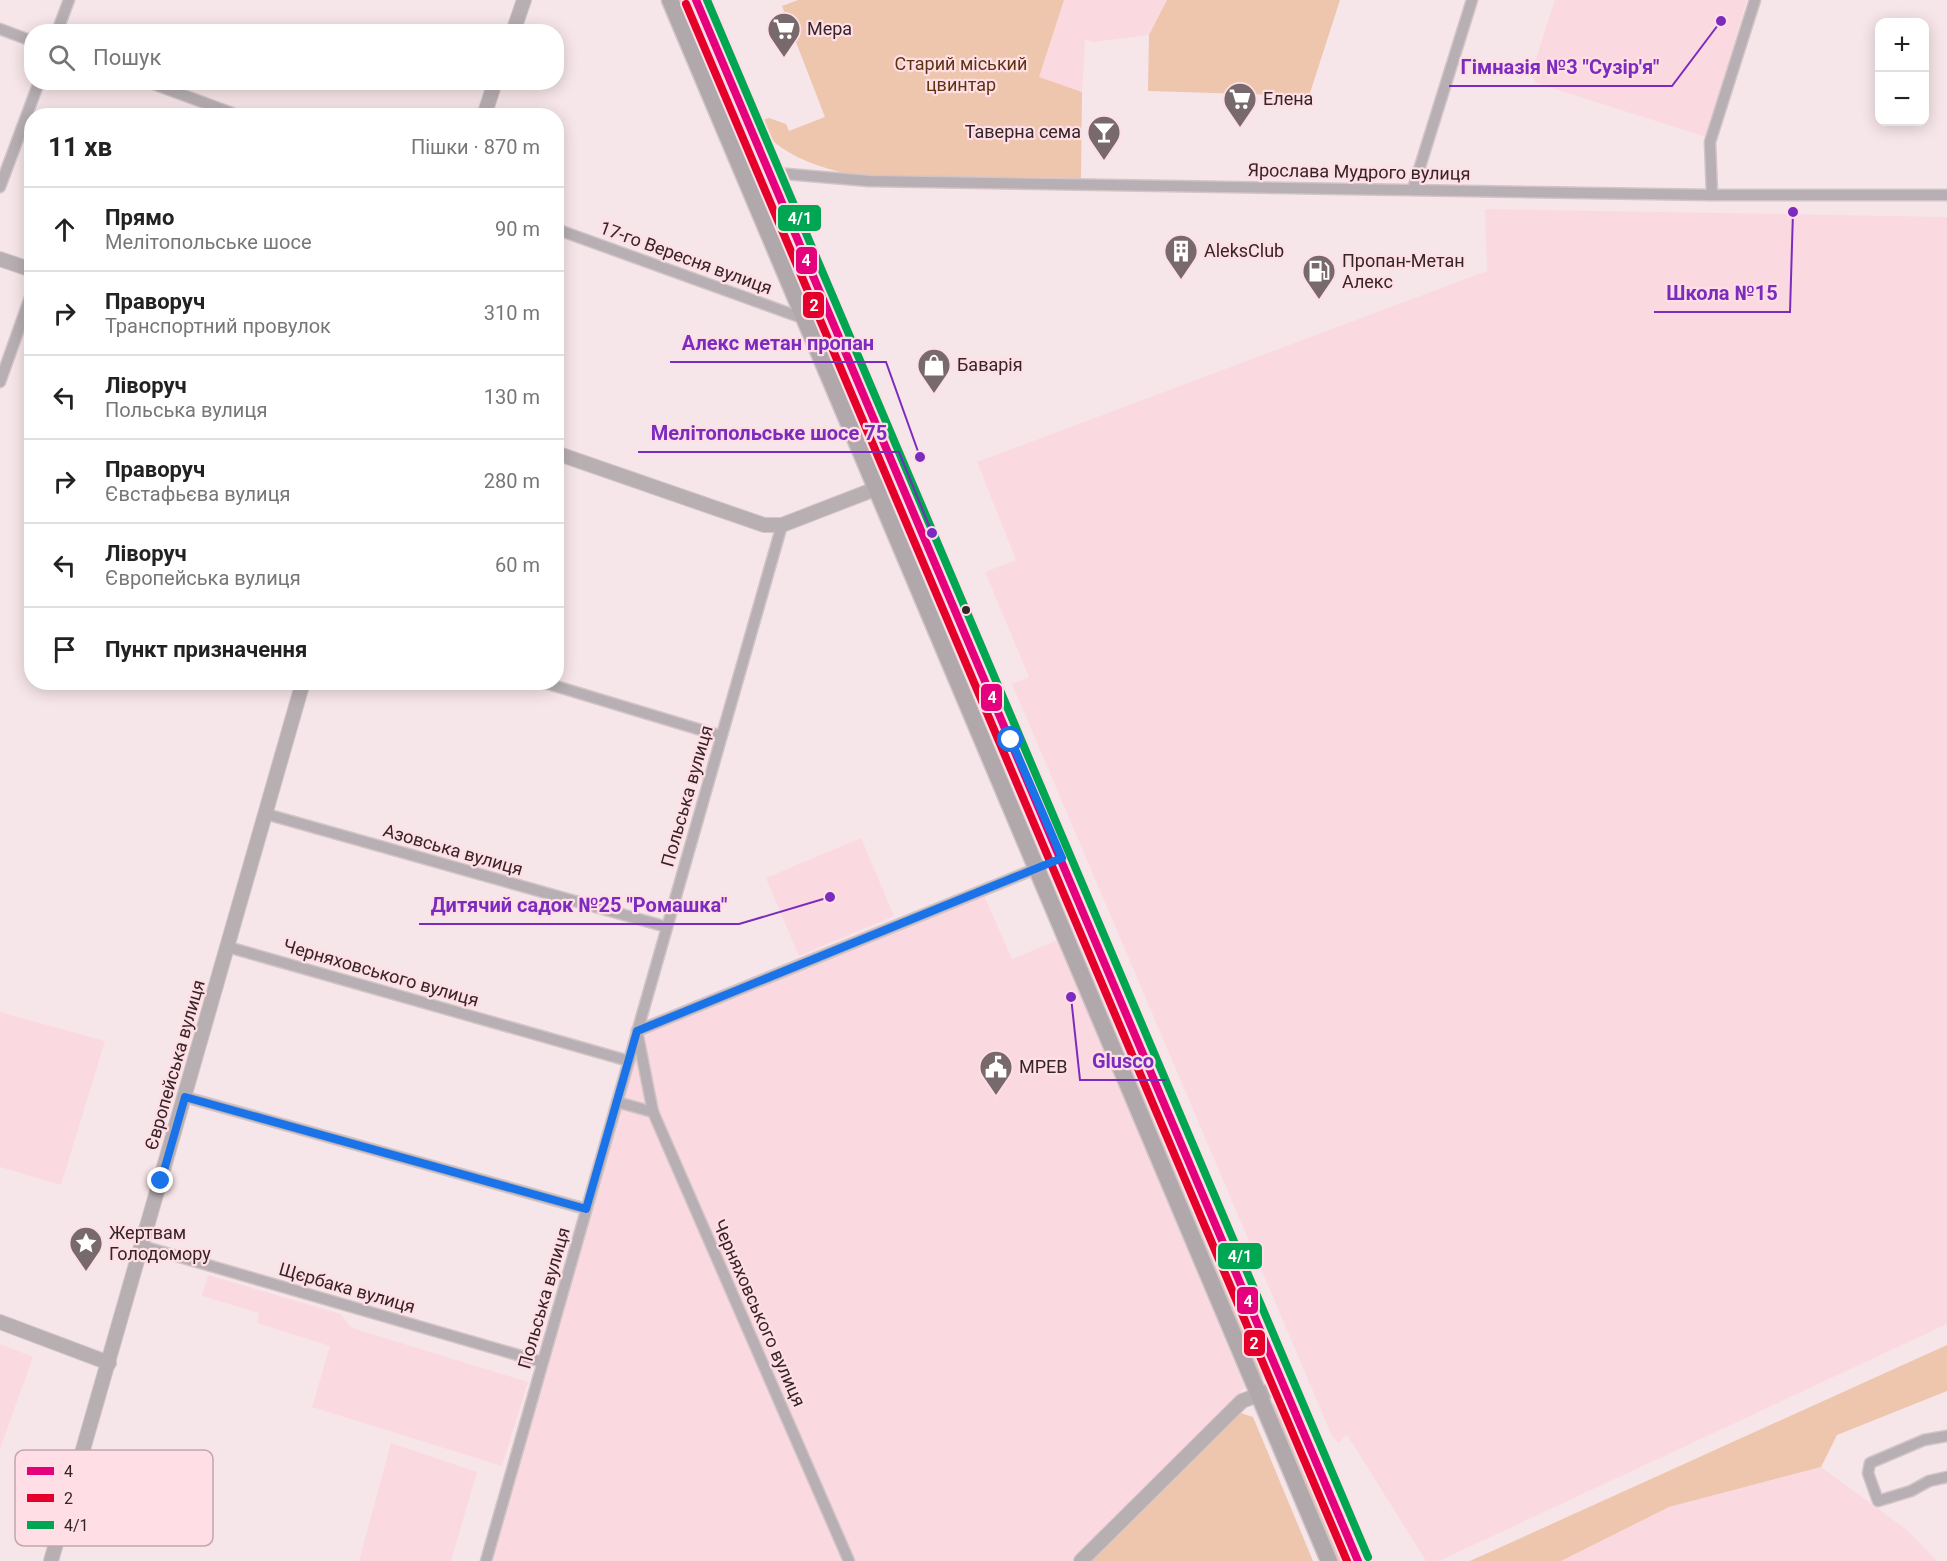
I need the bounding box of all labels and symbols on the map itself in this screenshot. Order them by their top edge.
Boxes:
supermarket icon: Мера [766,11,802,58]
place label: Мера [807,18,852,39]
callout: Гімназія №3 "Сузір'я" [1449,48,1672,86]
park label: Старий міський цвинтар [895,53,1027,95]
text: Гімназія №3 "Сузір'я" [1461,55,1659,79]
supermarket icon: Елена [1222,81,1258,128]
place label: Елена [1263,88,1313,109]
bar icon: Таверна сема [1086,114,1122,161]
place label: Таверна сема [965,121,1081,142]
street label: Ярослава Мудрого вулиця [1247,159,1471,184]
line badge: 4/1 [777,204,822,232]
text: 4/1 [788,209,812,228]
street label: 17-го Вересня вулиця [597,217,775,298]
building icon: AleksClub [1163,233,1199,280]
place label: AleksClub [1204,240,1284,261]
line badge: 4 [795,246,818,275]
place label: Пропан-Метан Алекс [1342,250,1465,292]
text: 4 [801,251,811,270]
fuel station icon: Пропан-Метан Алекс [1301,253,1337,300]
callout: Школа №15 [1654,274,1790,312]
text: Школа №15 [1666,281,1778,305]
line badge: 2 [802,291,825,319]
text: 2 [809,296,819,315]
callout: Алекс метан пропан [670,324,886,362]
text: Алекс метан пропан [682,331,874,355]
shop icon: Баварія [916,347,952,394]
place label: Баварія [957,354,1023,375]
callout: Мелітопольське шосе 75 [638,414,899,452]
text: Мелітопольське шосе 75 [651,421,887,445]
unlabelled marker [960,604,972,616]
line badge: 4 [980,683,1003,712]
text: 4 [987,688,997,707]
street label: Польська вулиця [656,723,717,869]
route start [997,726,1023,752]
street label: Азовська вулиця [381,820,525,880]
callout: Дитячий садок №25 "Ромашка" [419,886,739,924]
text: Дитячий садок №25 "Ромашка" [431,893,727,917]
street label: Черняховського вулиця [281,935,481,1011]
street label: Європейська вулиця [140,977,209,1152]
callout: Glusco [1080,1042,1166,1080]
public building icon: МРЕВ [978,1049,1014,1096]
text: Glusco [1092,1049,1154,1073]
place label: МРЕВ [1019,1056,1068,1077]
route end [147,1167,173,1193]
street label: Черняховського вулиця [709,1216,810,1410]
place label: Жертвам Голодомору [109,1222,211,1264]
place icon: Жертвам Голодомору [68,1225,104,1272]
street label: Польська вулиця [513,1225,574,1371]
line badge: 4/1 [1217,1242,1263,1270]
text: 4/1 [1228,1247,1252,1266]
street label: Щєрбака вулиця [277,1258,418,1317]
line badge: 4 [1236,1286,1259,1315]
text: 4 [1243,1292,1253,1311]
line badge: 2 [1243,1329,1266,1357]
text: 2 [1249,1334,1259,1353]
legend [15,1450,213,1546]
text: 4 [64,1462,73,1481]
text: 2 [64,1489,73,1508]
text: 4/1 [64,1516,89,1535]

